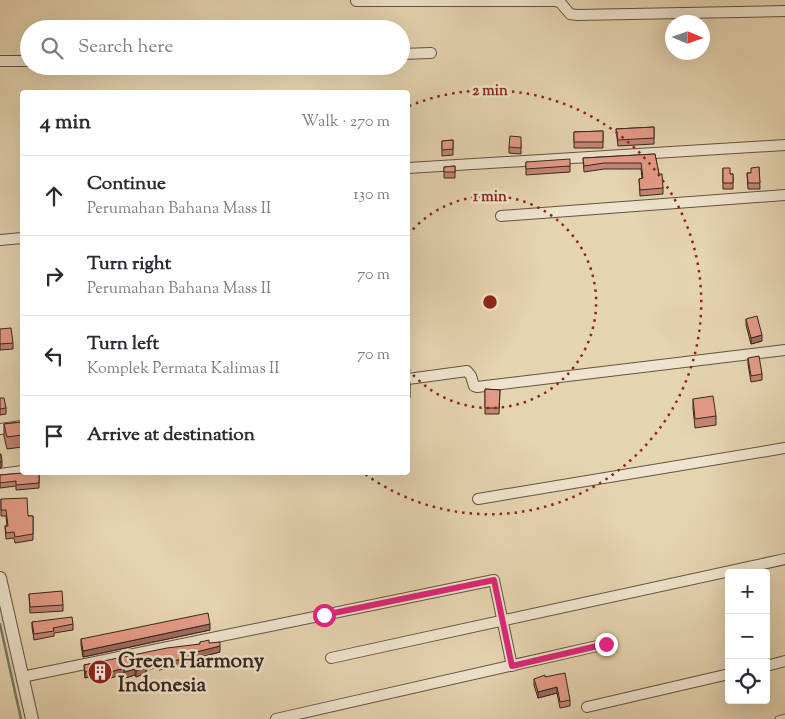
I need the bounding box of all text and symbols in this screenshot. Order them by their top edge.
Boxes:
north arrow [665,15,710,60]
search box [20,20,410,75]
icon: search [38,34,66,62]
text: Search here [78,34,173,61]
text: 2 min [472,81,508,102]
text: 4 min [40,108,91,138]
text: Walk · 270 m [301,111,390,134]
text: Continue [87,171,166,198]
icon: ahead [40,182,68,210]
text: 130 m [353,184,390,207]
text: 1 min [473,187,507,208]
text: Perumahan Bahana Mass II [87,198,271,221]
text: Turn right [87,251,171,278]
icon: right [40,262,68,290]
text: 70 m [357,264,390,287]
text: Perumahan Bahana Mass II [87,278,271,301]
centre of rings [481,293,499,311]
text: Turn left [87,331,159,358]
icon: left [40,342,68,370]
text: 70 m [357,344,390,367]
text: Komplek Permata Kalimas II [87,358,280,381]
icon: arrive [40,422,68,450]
text: Arrive at destination [87,422,255,449]
map controls [725,569,770,704]
button: + [725,569,770,614]
route start [313,604,336,627]
button: − [725,614,770,659]
route end [595,633,618,656]
place label: Green Harmony Indonesia [118,647,265,701]
building icon: Green Harmony Indonesia [87,659,113,685]
button: locate [725,659,770,704]

